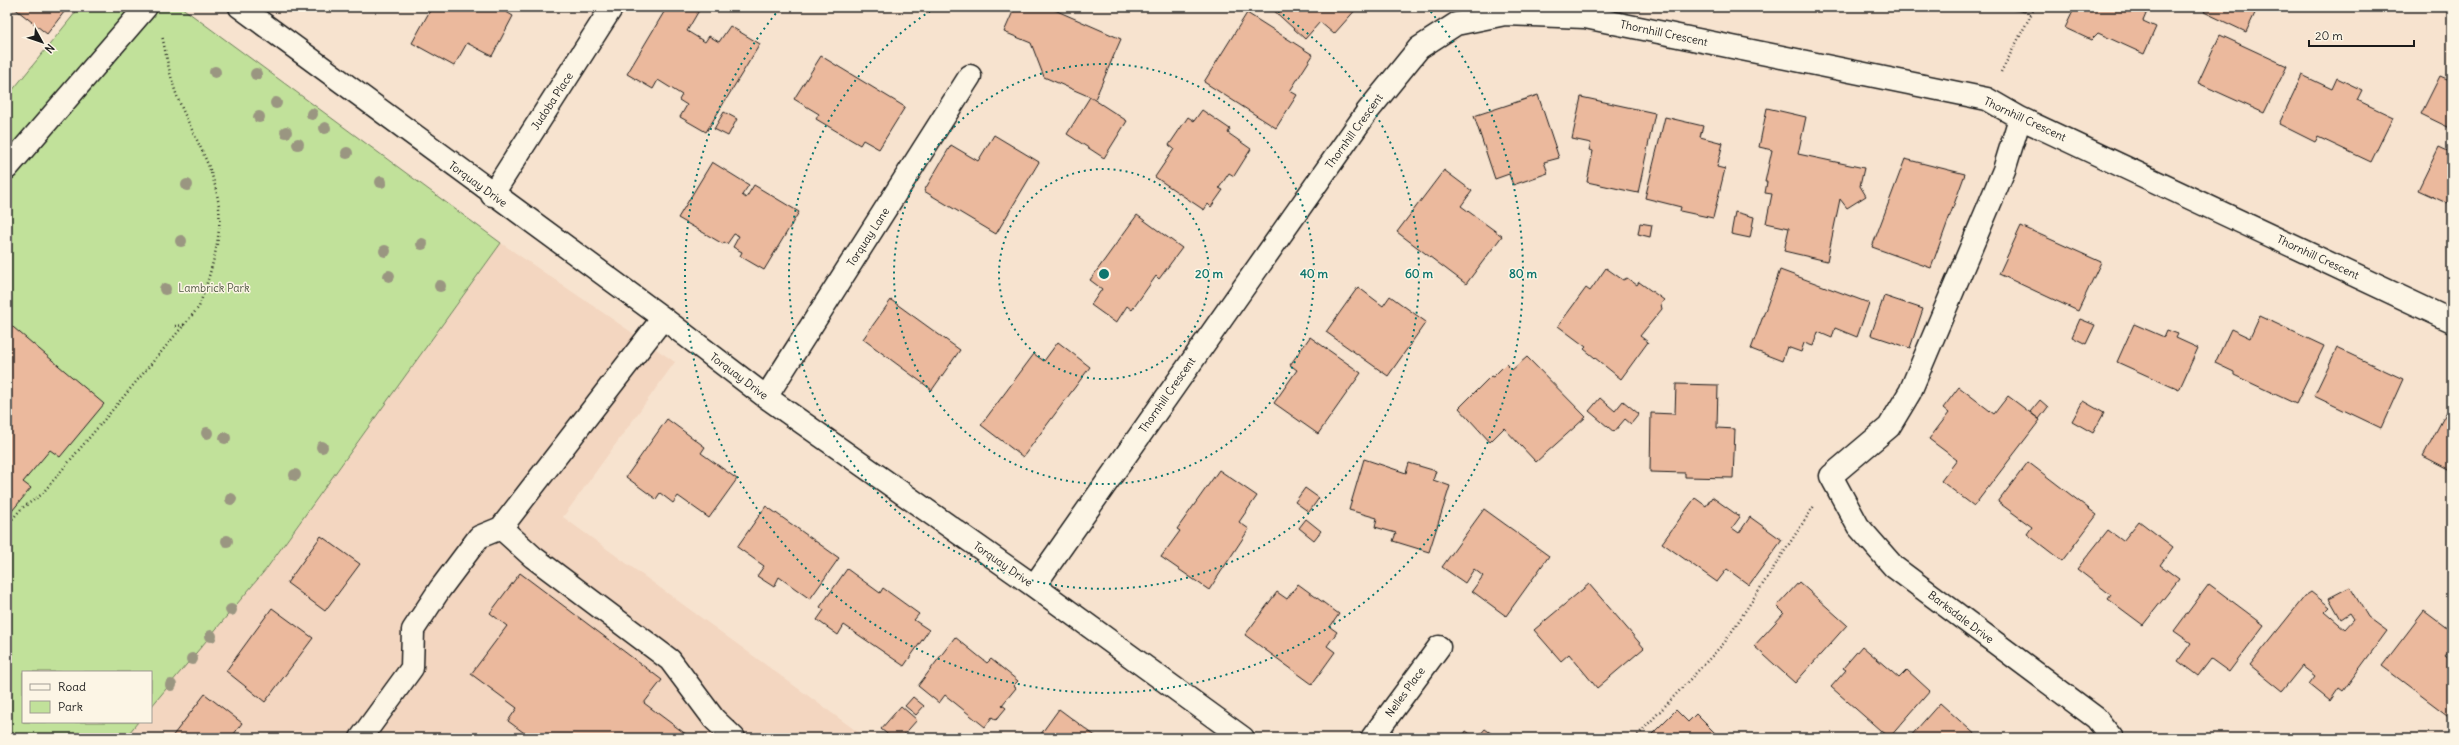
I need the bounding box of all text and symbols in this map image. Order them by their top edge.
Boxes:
street label: Thornhill Crescent [1619,17,1709,49]
north arrow [22,22,62,62]
scale bar [2309,22,2414,48]
text: 20 m [2315,28,2343,43]
text: N [42,41,57,56]
street label: Judoba Place [528,69,576,133]
street label: Thornhill Crescent [1322,91,1386,171]
street label: Thornhill Crescent [1982,94,2069,144]
street label: Torquay Drive [446,158,510,210]
street label: Torquay Lane [844,205,892,269]
street label: Thornhill Crescent [2275,232,2362,282]
text: 20 m [1195,266,1223,281]
text: 40 m [1300,266,1329,281]
text: 60 m [1405,266,1434,281]
text: 80 m [1509,266,1538,281]
centre of rings [1097,267,1111,281]
park label: Lambrick Park [178,281,250,295]
street label: Torquay Drive [707,350,771,402]
street label: Thornhill Crescent [1136,354,1198,435]
street label: Torquay Drive [971,538,1035,590]
street label: Barksdale Drive [1925,588,1997,646]
street label: Nelles Place [1382,664,1428,720]
legend [22,671,152,723]
text: Road [58,679,86,694]
text: Park [58,699,83,714]

